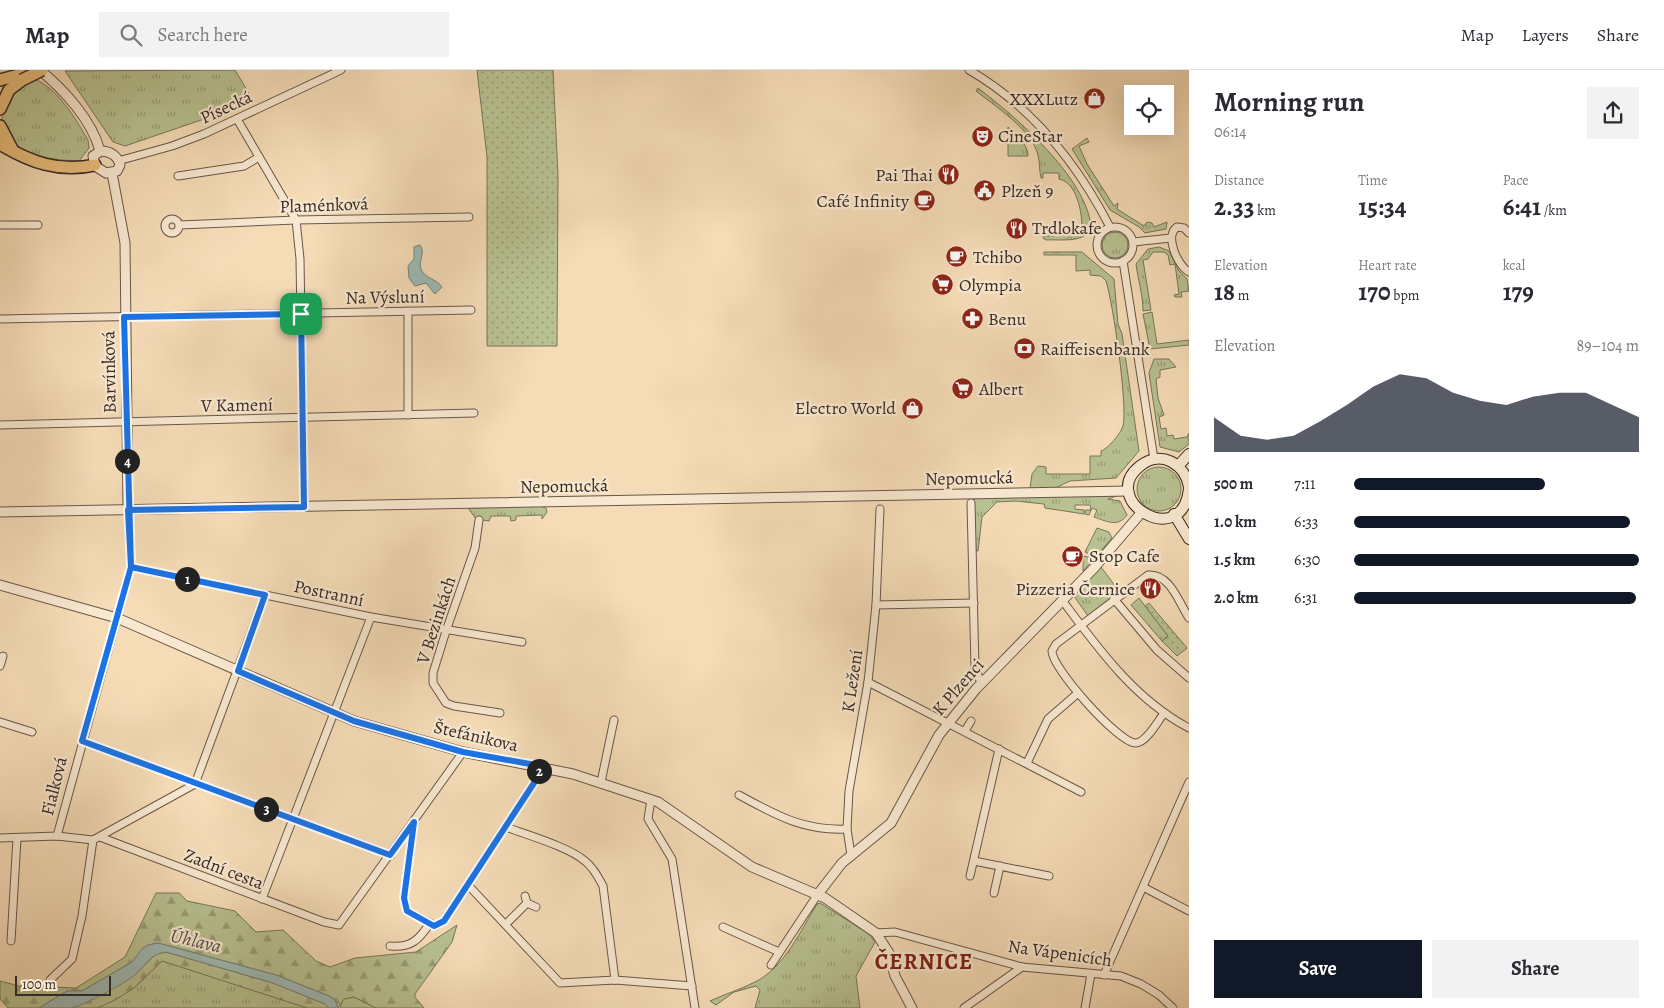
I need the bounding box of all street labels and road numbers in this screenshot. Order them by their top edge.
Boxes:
street label: Písecká [196,84,256,129]
street label: Plaménková [279,191,369,219]
street label: Na Výsluní [345,284,425,310]
street label: Barvínková [96,330,122,414]
street label: V Kamení [200,392,273,418]
street label: Nepomucká [925,465,1014,491]
street label: Nepomucká [520,473,609,499]
street label: V Bezinkách [410,573,462,668]
street label: Postranní [292,574,366,612]
street label: K Ležení [836,648,868,714]
street label: K Plzenci [927,653,989,721]
street label: Štefánikova [431,715,521,758]
street label: Fialková [35,753,73,818]
street label: Zadní cesta [181,843,268,895]
street label: Na Vápenicích [1006,934,1114,972]

